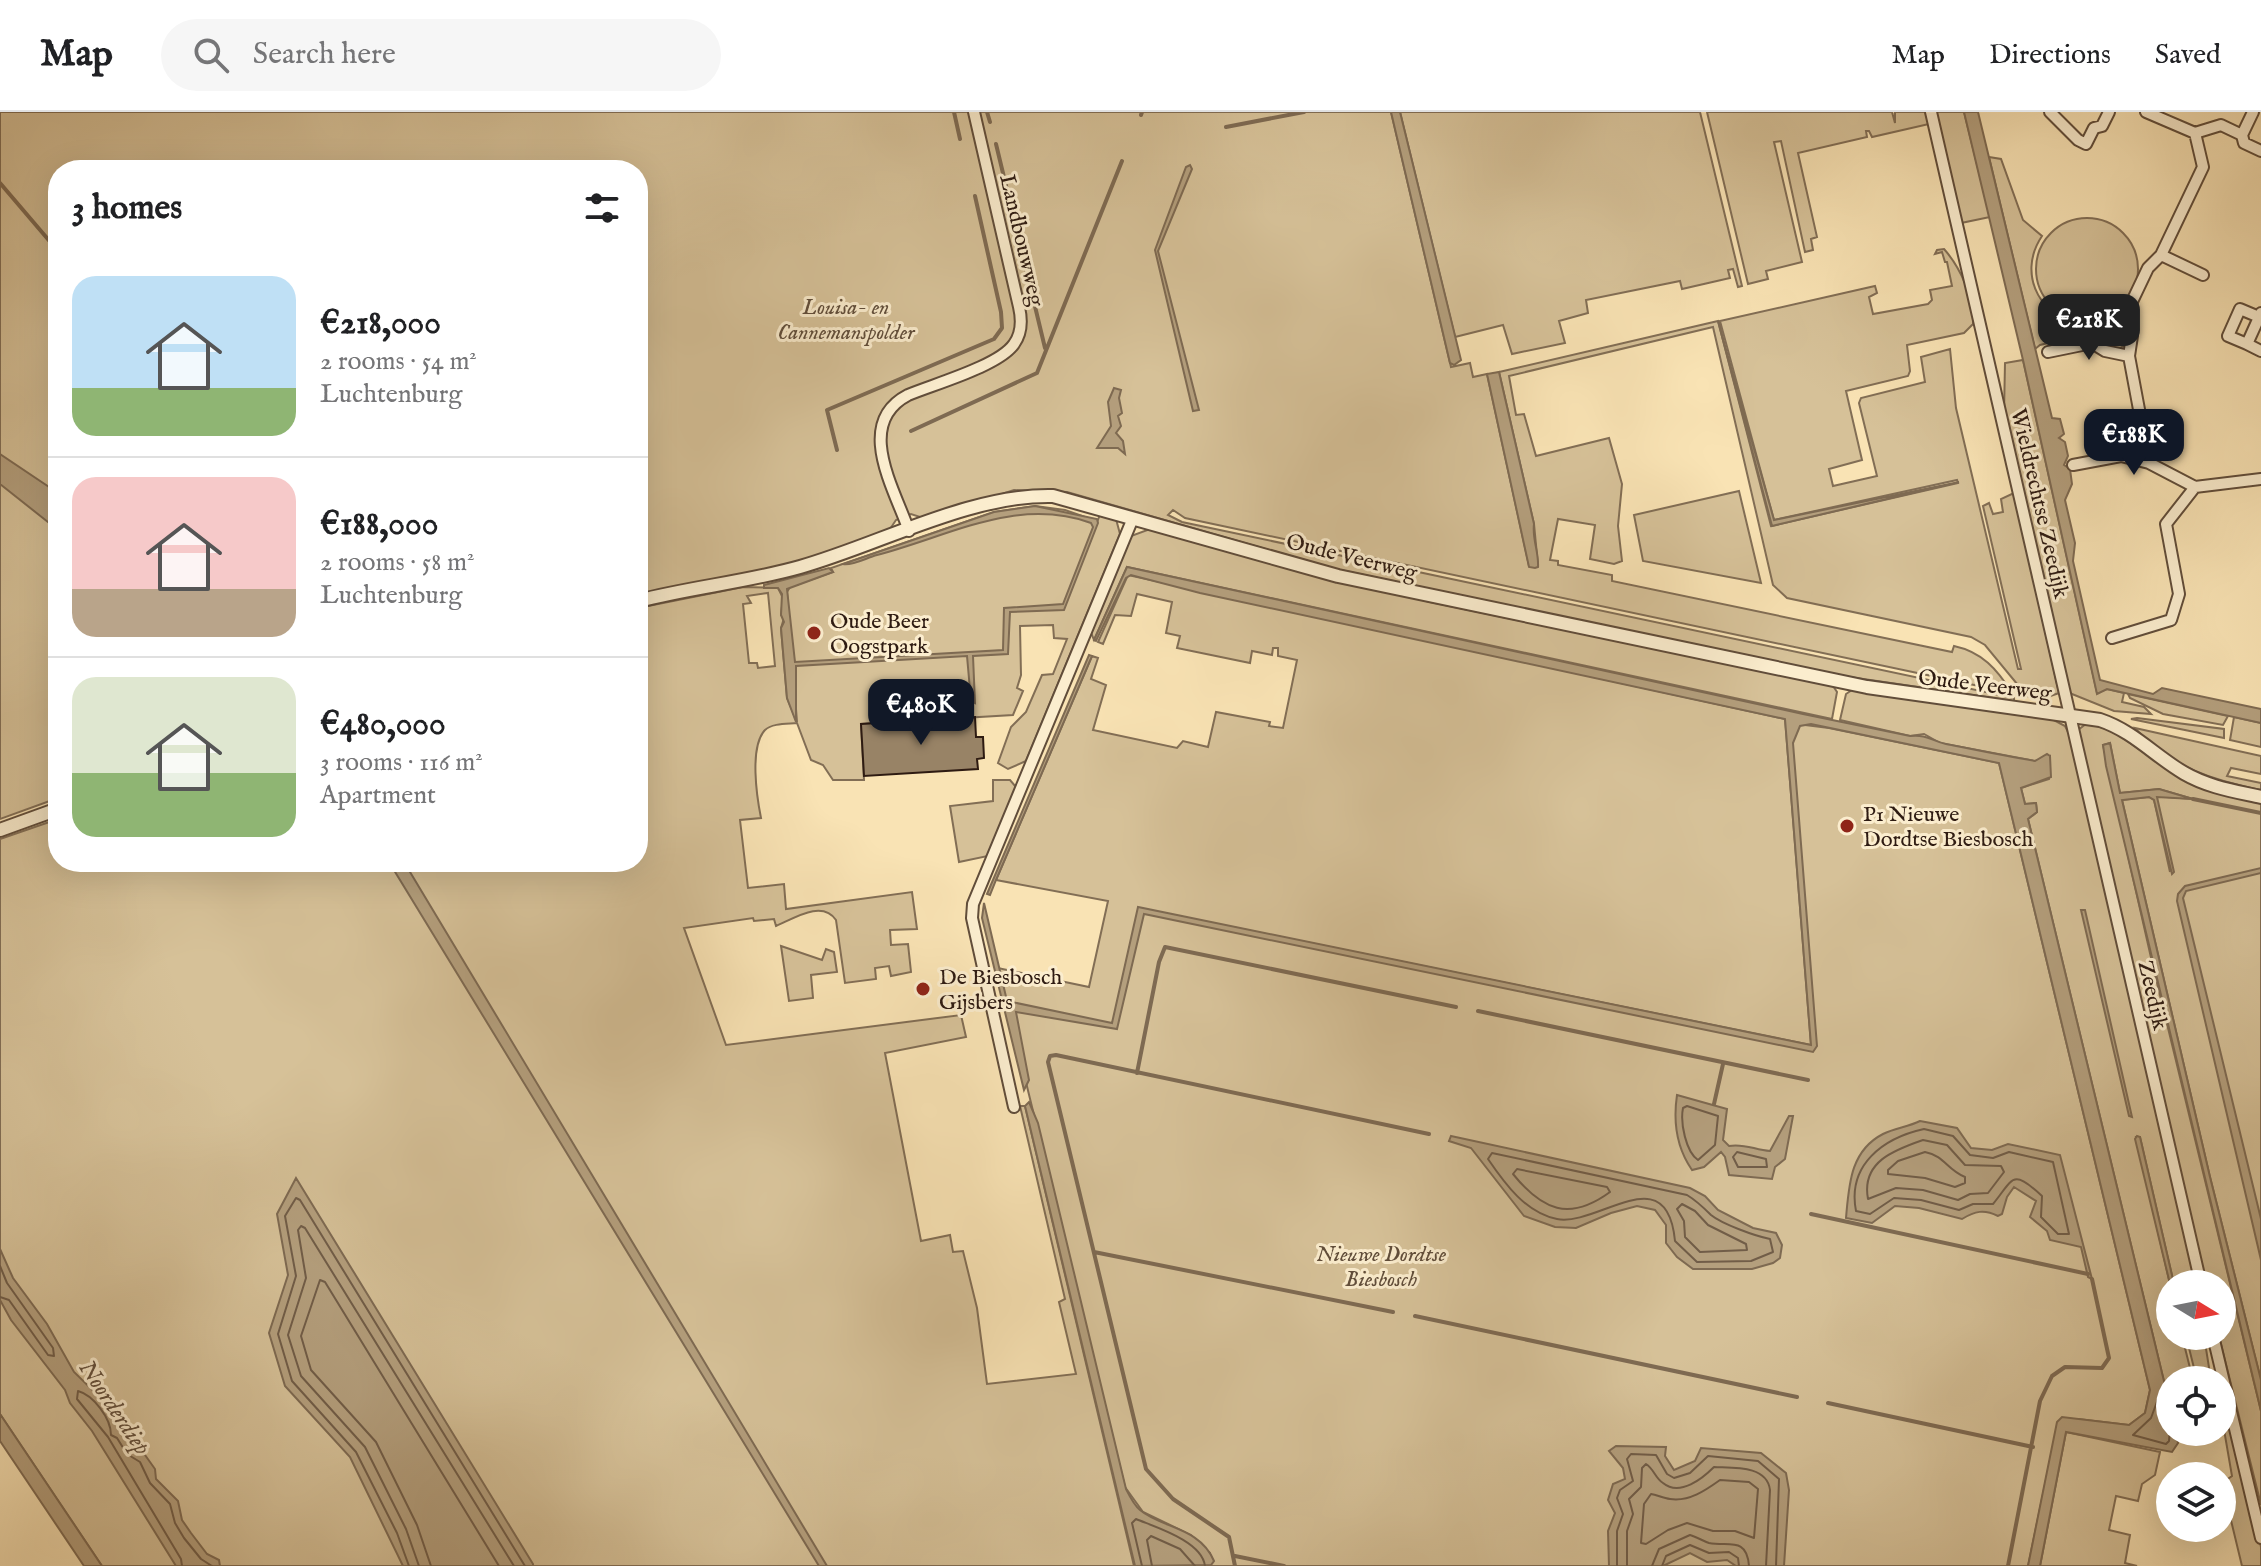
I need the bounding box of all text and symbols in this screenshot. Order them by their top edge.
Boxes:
search box [161,19,721,91]
text: Map [40,31,113,79]
icon: search [189,33,233,77]
text: Search here [253,36,396,74]
text: Map [1891,38,1945,73]
text: Directions [1989,38,2111,73]
text: Saved [2155,38,2221,73]
street label: Landbouwweg [992,172,1050,310]
icon: filters [580,186,624,230]
text: 3 homes [72,187,182,230]
park label: Louisa- en Cannemanspolder [777,294,916,347]
pin: €218K [2033,294,2145,362]
text: €218,000 [320,302,441,345]
text: €218K [2056,303,2122,336]
icon: home [136,308,232,404]
text: 2 rooms · 54 m² [320,345,477,378]
text: Luchtenburg [320,378,462,411]
street label: Wieldrechtse Zeedijk [2004,406,2075,601]
pin: €188K [2078,409,2190,477]
text: €188K [2102,418,2166,451]
text: €188,000 [320,503,438,546]
icon: home [136,509,232,605]
street label: Oude Veerweg [1283,528,1421,588]
text: 2 rooms · 58 m² [320,546,474,579]
text: Luchtenburg [320,579,462,612]
place label: Oude Beer Oogstpark [830,608,929,661]
marker: Oude Beer Oogstpark [805,624,823,642]
street label: Oude Veerweg [1916,664,2054,708]
pin: €480K [865,679,977,747]
text: €480K [886,688,956,721]
text: €480,000 [320,703,446,746]
icon: home [136,709,232,805]
text: 3 rooms · 116 m² [320,746,483,779]
text: Apartment [320,779,436,812]
place label: P1 Nieuwe Dordtse Biesbosch [1863,801,2033,854]
marker: P1 Nieuwe Dordtse Biesbosch [1838,817,1856,835]
street label: Zeedijk [2131,958,2174,1033]
place label: De Biesbosch Gijsbers [939,964,1063,1017]
marker: De Biesbosch Gijsbers [914,980,932,998]
park label: Nieuwe Dordtse Biesbosch [1316,1241,1447,1294]
north arrow [2156,1270,2236,1350]
map controls [2156,1270,2236,1542]
water label: Noorderdiep [71,1354,157,1462]
button: locate [2156,1366,2236,1446]
button: layers [2156,1462,2236,1542]

